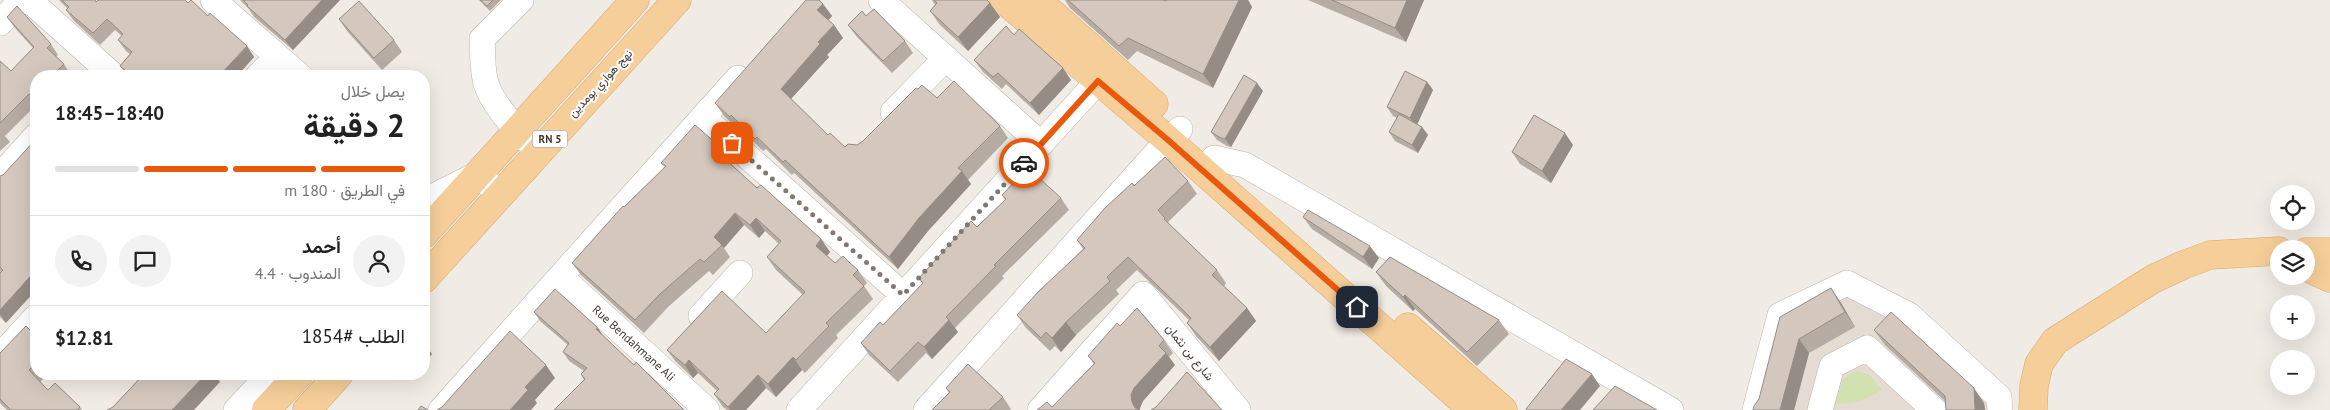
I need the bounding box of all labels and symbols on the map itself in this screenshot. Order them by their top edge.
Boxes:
street label: نهج هواري بومدين [565,46,638,122]
pin [711,122,753,164]
road number: RN 5 [532,130,568,148]
courier [999,138,1049,188]
pin [1336,286,1378,328]
street label: Rue Bendahmane Ali [589,302,679,384]
street label: شارع بن نثمان [1161,321,1217,385]

